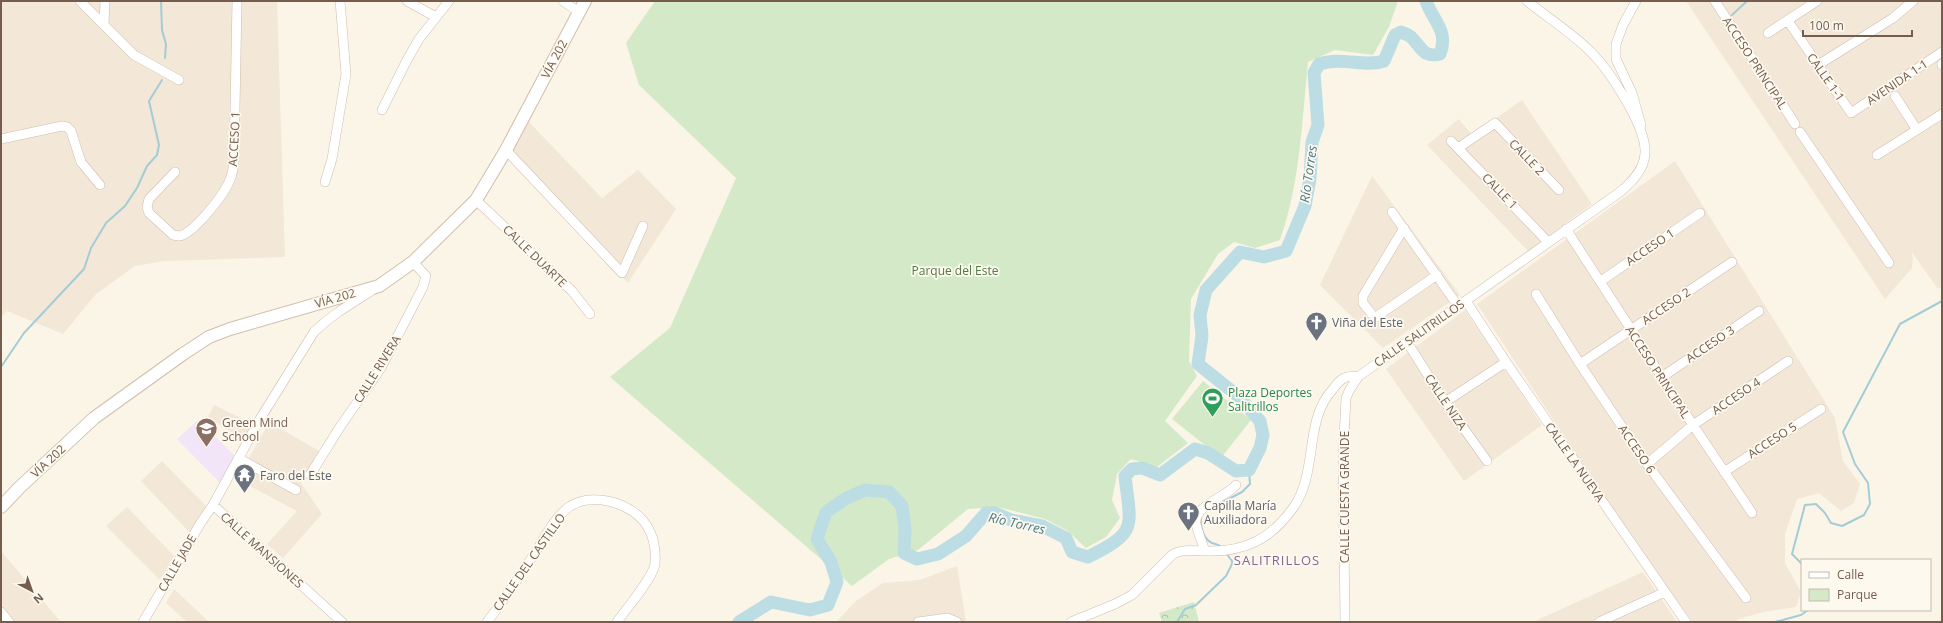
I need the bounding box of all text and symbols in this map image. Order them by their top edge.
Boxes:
scale bar [1803,12,1912,38]
street label: ACCESO PRINCIPAL [1719,13,1791,113]
text: 100 m [1809,17,1844,34]
street label: VÍA 202 [537,36,571,81]
street label: CALLE 1-1 [1803,50,1849,104]
street label: AVENIDA 1-1 [1863,55,1931,109]
street label: ACCESO 1 [224,111,244,167]
street label: CALLE 2 [1505,135,1549,179]
water label: Río Torres [1295,144,1321,204]
street label: CALLE 1 [1478,169,1522,213]
street label: CALLE DUARTE [499,221,571,291]
street label: ACCESO 1 [1622,225,1678,269]
park label: Parque del Este [912,262,999,279]
street label: ACCESO 2 [1638,283,1694,328]
street label: VÍA 202 [313,284,358,312]
street label: CALLE SALITRILLOS [1370,295,1468,371]
church icon: Viña del Este [1303,309,1329,342]
place label: Viña del Este [1332,314,1403,331]
street label: ACCESO 3 [1682,321,1738,366]
street label: ACCESO PRINCIPAL [1622,322,1694,422]
street label: CALLE RIVERA [349,331,405,406]
street label: CALLE NIZA [1421,371,1471,434]
street label: ACCESO 4 [1708,373,1764,418]
place label: Plaza Deportes Salitrillos [1228,384,1312,415]
sports icon: Plaza Deportes Salitrillos [1199,386,1225,419]
place label: Green Mind School [222,414,288,445]
school or university icon: Green Mind School [194,416,220,449]
street label: ACCESO 5 [1744,418,1800,462]
street label: CALLE LA NUEVA [1541,419,1609,506]
street label: ACCESO 6 [1615,421,1660,477]
street label: CALLE CUESTA GRANDE [1336,431,1353,563]
street label: VÍA 202 [27,440,69,481]
temple icon: Faro del Este [231,462,257,495]
place label: Faro del Este [260,467,332,484]
place label: Capilla María Auxiliadora [1204,497,1277,528]
church icon: Capilla María Auxiliadora [1176,499,1202,532]
street label: CALLE MANSIONES [217,508,307,592]
water label: Río Torres [987,508,1047,538]
street label: CALLE DEL CASTILLO [489,510,569,614]
street label: CALLE JADE [154,531,200,595]
district label: SALITRILLOS [1234,551,1320,569]
legend [1801,559,1931,611]
text: Calle [1837,566,1864,583]
north arrow [12,571,52,611]
text: Parque [1837,586,1877,603]
text: N [31,590,47,608]

